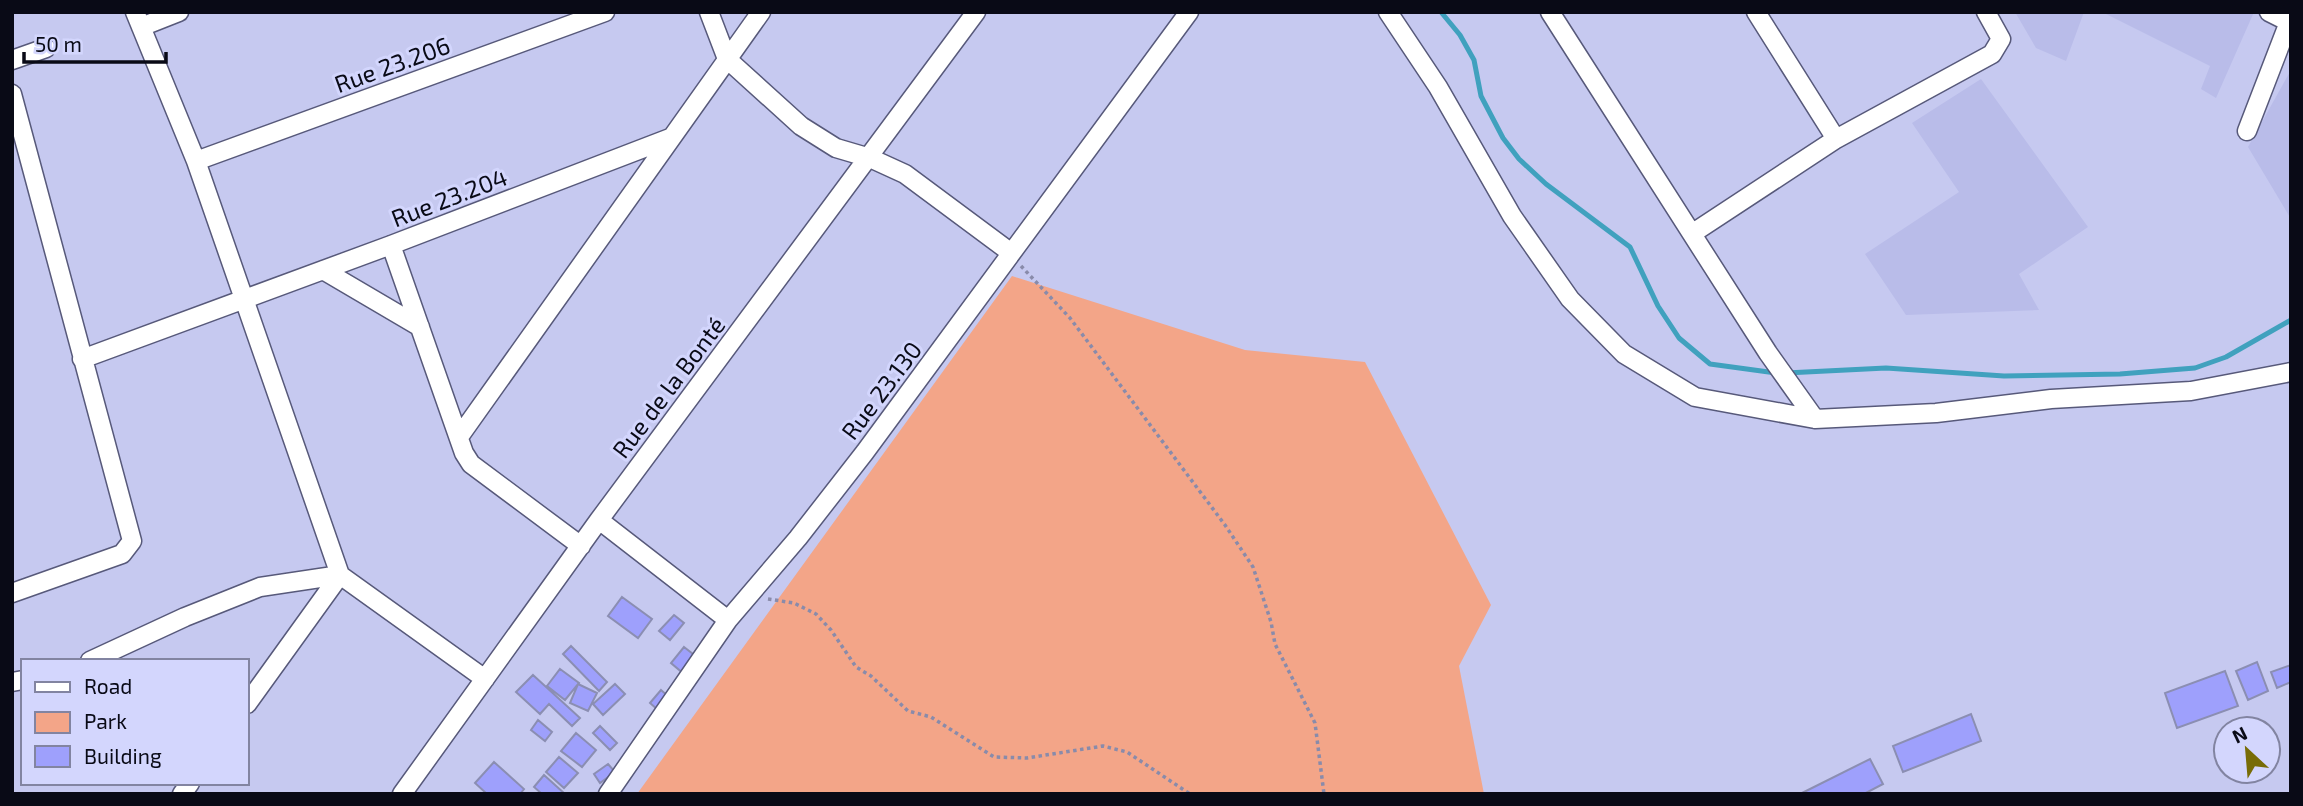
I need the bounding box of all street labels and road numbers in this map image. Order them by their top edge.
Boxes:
street label: Rue 23.206 [330,30,454,98]
street label: Rue 23.204 [387,162,511,232]
street label: Rue de la Bonté [606,311,730,463]
street label: Rue 23.130 [835,335,927,445]

